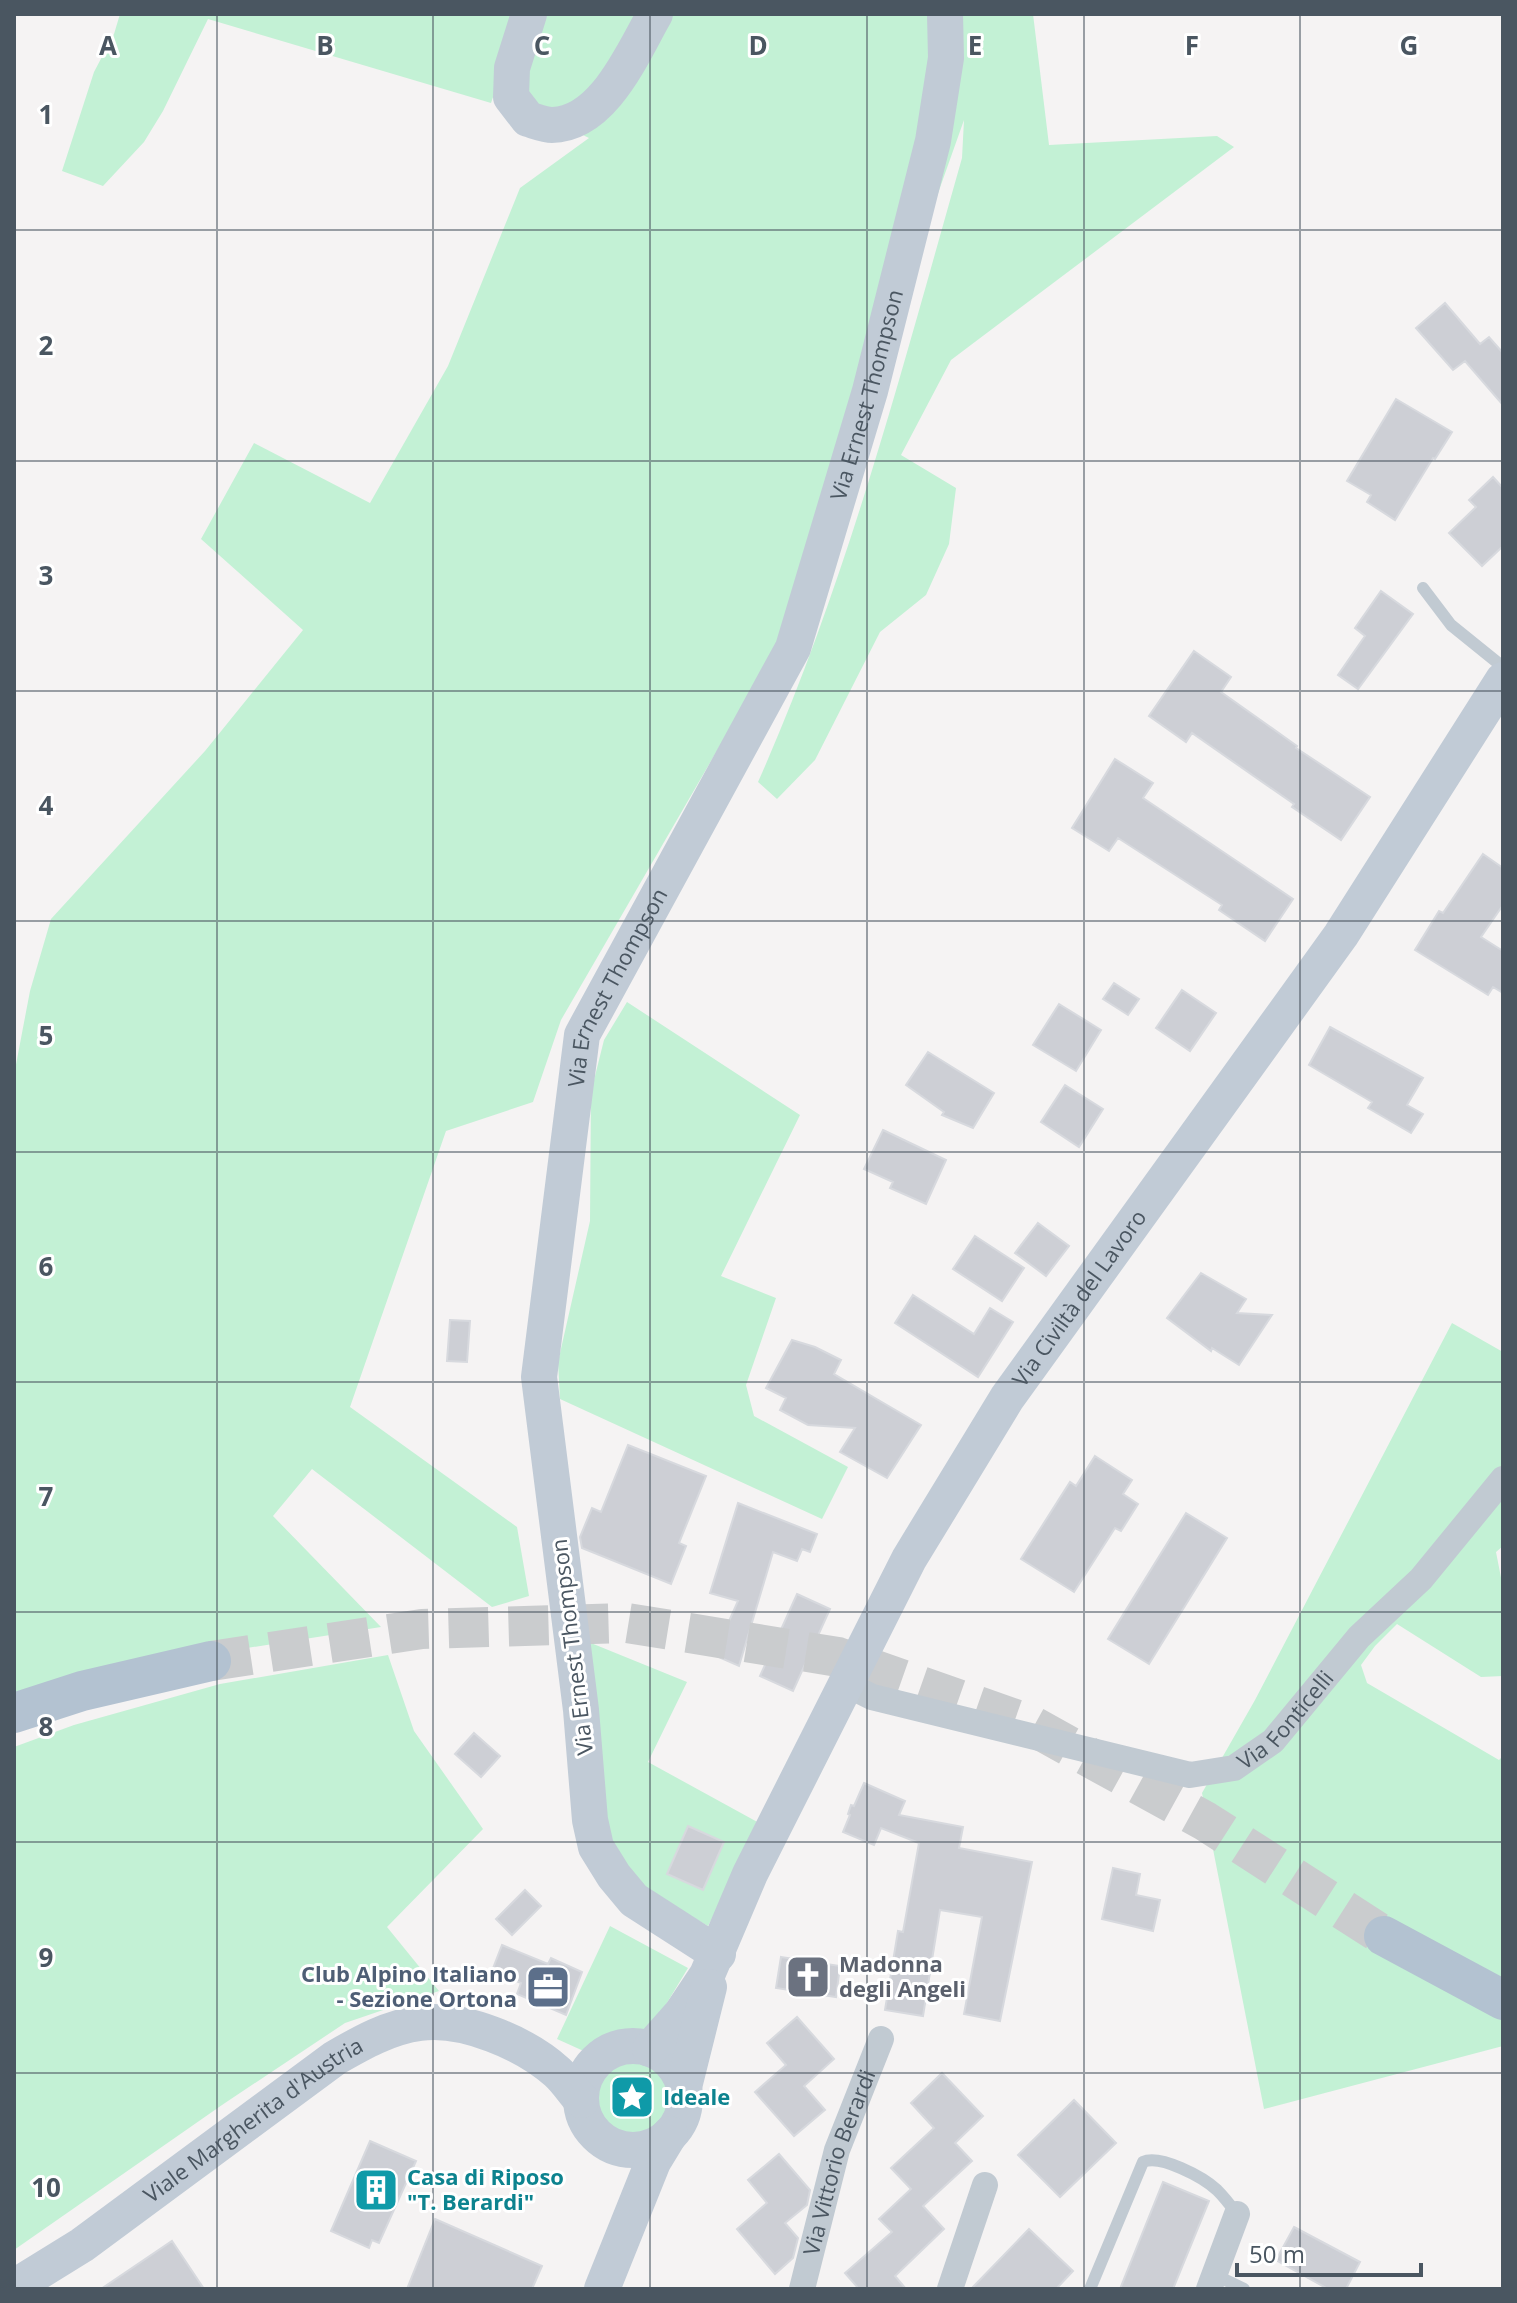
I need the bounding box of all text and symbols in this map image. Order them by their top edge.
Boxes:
text: A [99,27,117,63]
text: B [316,27,334,63]
text: C [534,27,550,63]
text: D [748,27,768,63]
text: E [968,27,982,63]
text: F [1185,27,1199,63]
text: G [1400,27,1418,63]
text: 1 [39,96,53,132]
street label: Via Ernest Thompson [822,286,909,504]
text: 2 [39,327,54,363]
text: 3 [39,557,53,593]
text: 4 [39,787,54,823]
street label: Via Ernest Thompson [560,882,673,1089]
text: 5 [39,1017,53,1053]
street label: Via Civiltà del Lavoro [1004,1203,1152,1392]
text: 6 [39,1248,54,1284]
text: 7 [39,1478,54,1514]
street label: Via Ernest Thompson [543,1537,599,1757]
street label: Via Fonticelli [1231,1663,1339,1775]
text: 8 [39,1708,53,1744]
text: 9 [39,1939,53,1975]
place label: Madonna degli Angeli [839,1948,966,2003]
church icon: Madonna degli Angeli [784,1953,832,2001]
place label: Club Alpino Italiano - Sezione Ortona [301,1958,517,2013]
office icon: Club Alpino Italiano - Sezione Ortona [524,1963,572,2011]
street label: Viale Margherita d'Austria [137,2029,368,2209]
street label: Via Vittorio Berardi [795,2065,882,2258]
place icon: Ideale [608,2073,656,2121]
place label: Ideale [663,2081,730,2111]
place label: Casa di Riposo "T. Berardi" [407,2161,564,2216]
building icon: Casa di Riposo "T. Berardi" [352,2166,400,2214]
text: 10 [31,2169,61,2205]
scale bar [1237,2227,1421,2277]
text: 50 m [1249,2237,1305,2270]

